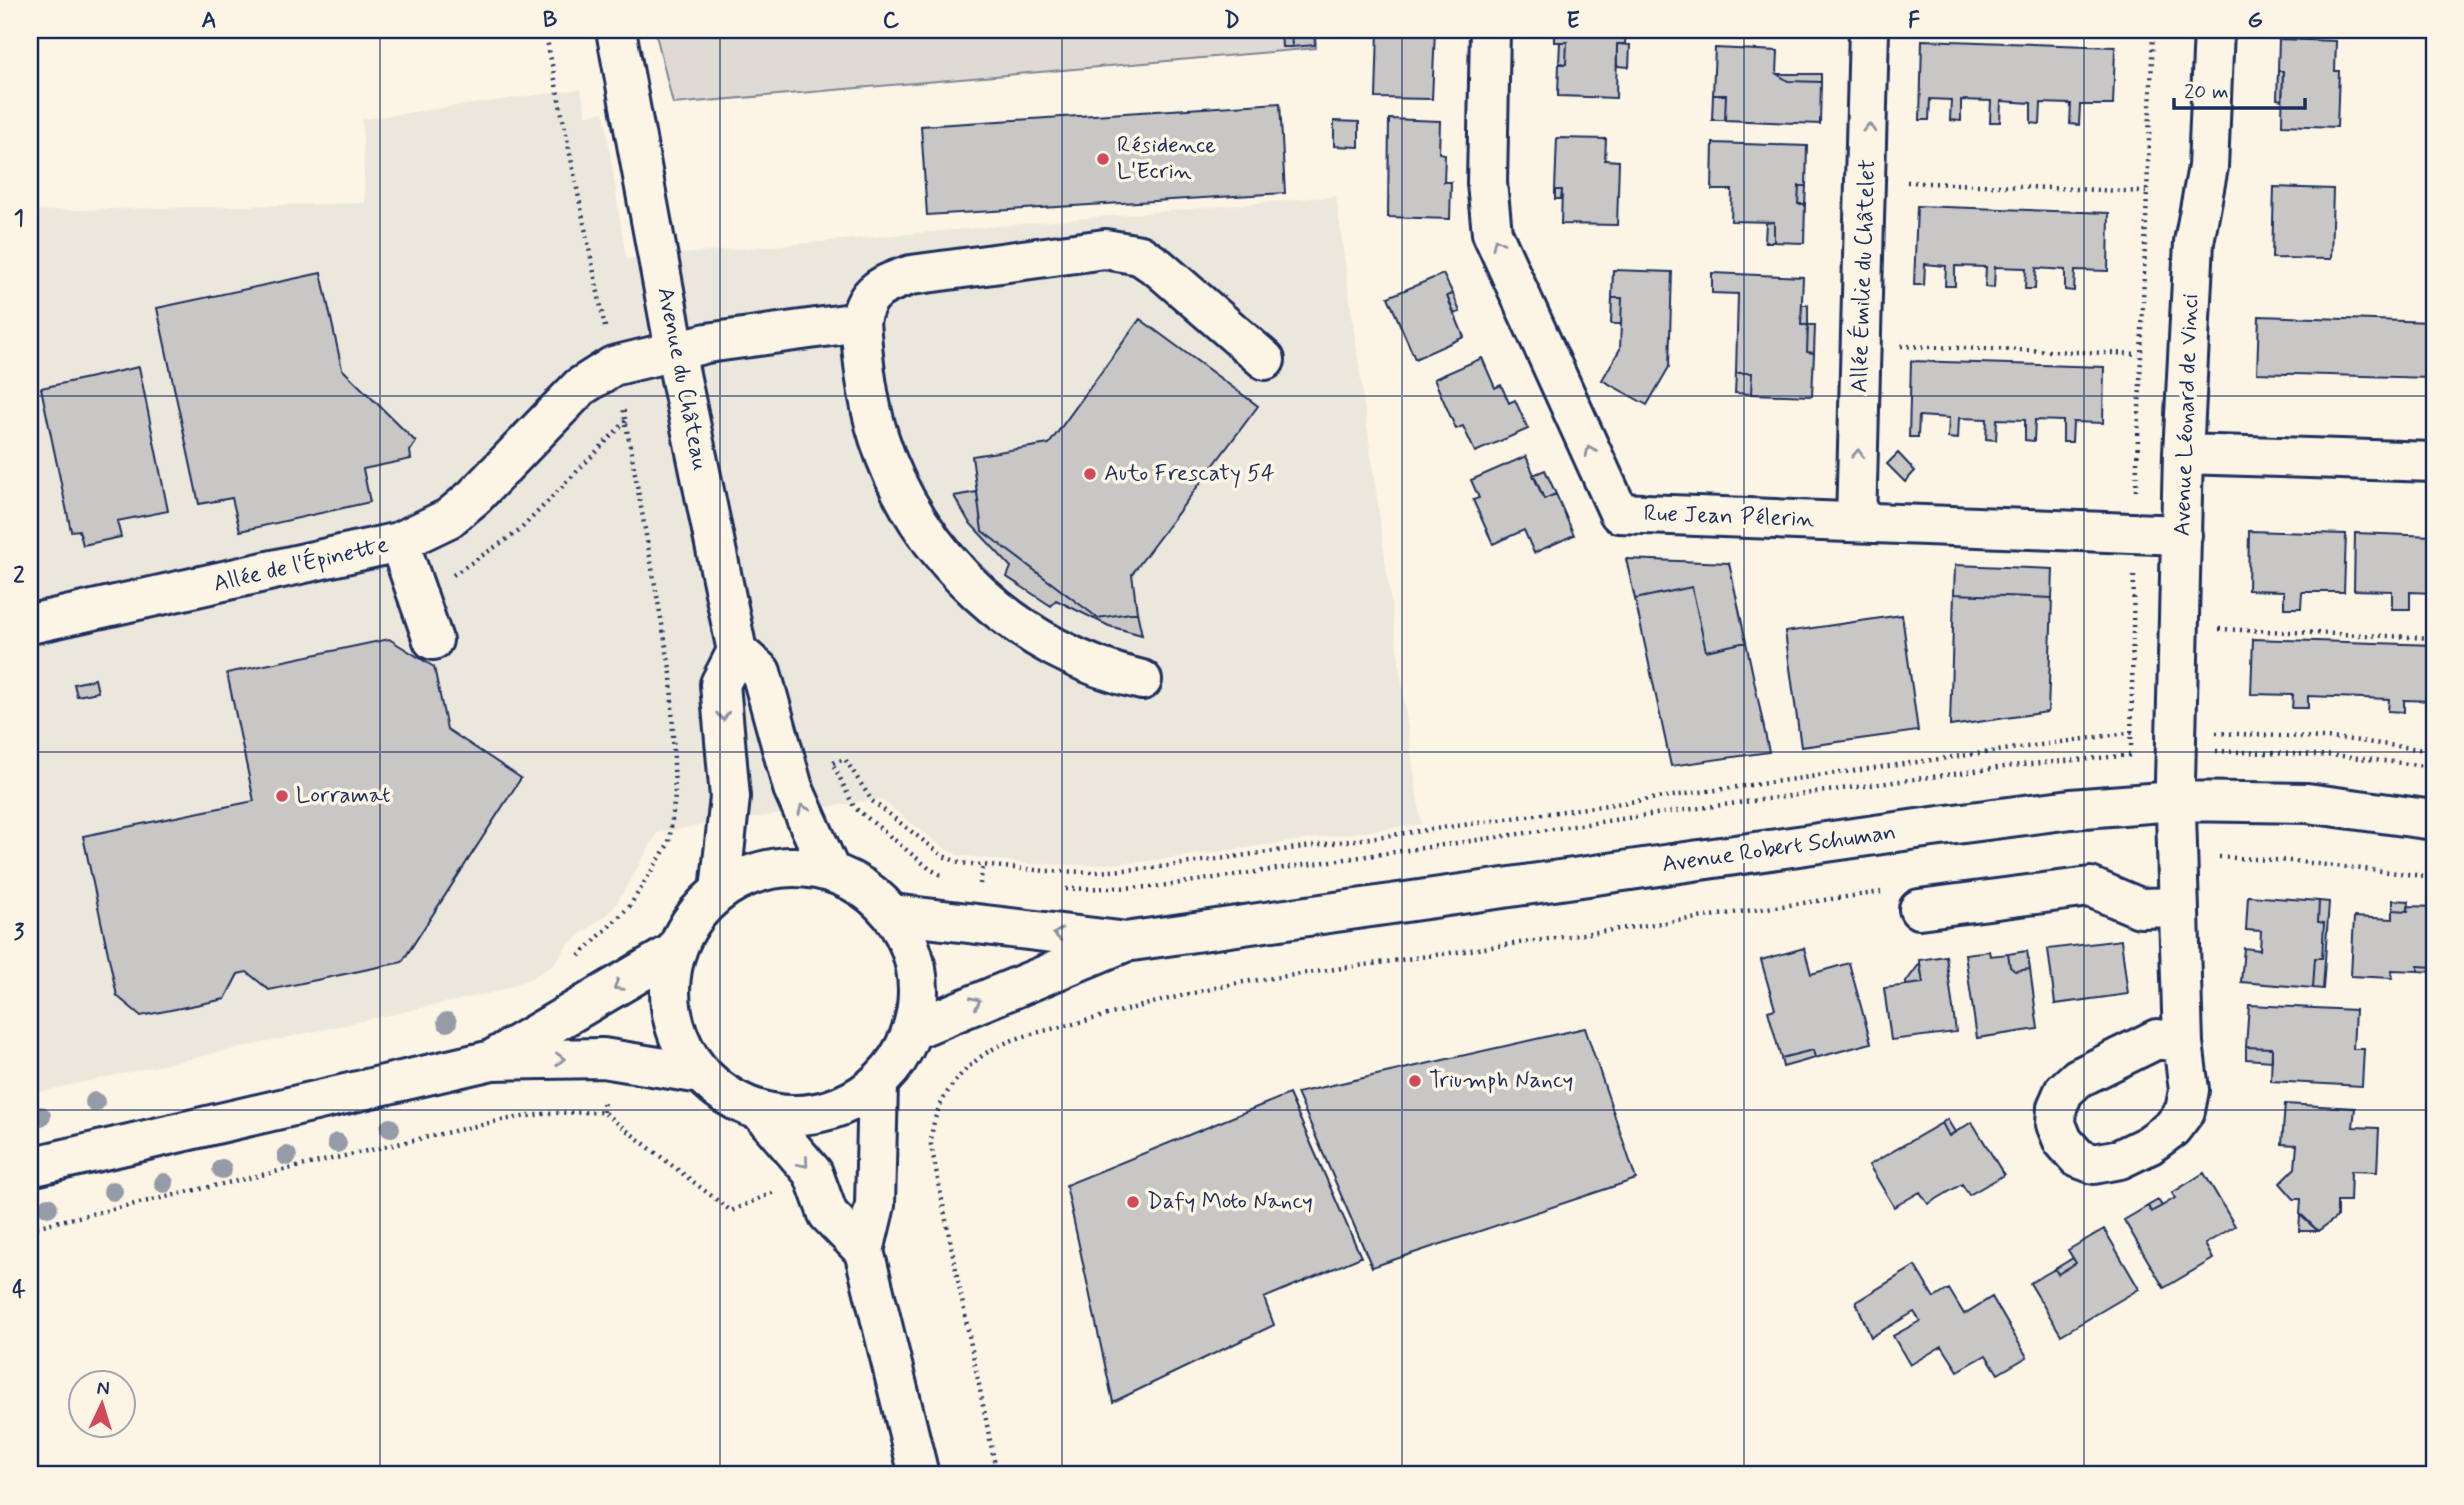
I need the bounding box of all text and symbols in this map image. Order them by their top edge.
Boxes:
text: A [201,6,217,36]
text: B [543,6,558,36]
text: C [883,6,900,36]
text: D [1224,6,1240,36]
text: E [1566,6,1580,36]
text: F [1908,6,1920,36]
text: G [2247,6,2263,36]
scale bar [2174,66,2305,110]
text: 20 m [2184,78,2229,106]
one-way arrow [1861,123,1876,134]
place label: Résidence L'Ecrin [1117,131,1216,187]
marker: Résidence L'Ecrin [1095,151,1111,167]
street label: Allée Émilie du Châtelet [1844,158,1883,393]
text: 1 [14,204,24,234]
one-way arrow [1491,238,1505,250]
street label: Avenue du Château [650,285,714,473]
street label: Avenue Léonard de Vinci [2168,293,2206,537]
one-way arrow [1584,446,1598,458]
one-way arrow [1851,448,1866,459]
place label: Auto Frescaty 54 [1104,459,1275,489]
marker: Auto Frescaty 54 [1082,466,1098,482]
street label: Rue Jean Pélerin [1643,499,1815,535]
street label: Allée de l'Épinette [210,529,391,600]
text: 2 [13,561,25,591]
one-way arrow [715,710,730,721]
place label: Lorramat [296,781,391,811]
marker: Lorramat [274,788,290,804]
one-way arrow [797,804,811,816]
street label: Avenue Robert Schuman [1660,818,1898,880]
text: 3 [14,918,25,948]
one-way arrow [1052,926,1064,941]
one-way arrow [612,978,625,991]
one-way arrow [969,996,981,1010]
one-way arrow [555,1051,565,1067]
place label: Triumph Nancy [1429,1066,1573,1096]
marker: Triumph Nancy [1407,1073,1423,1089]
one-way arrow [796,1154,808,1167]
place label: Dafy Moto Nancy [1147,1187,1313,1217]
marker: Dafy Moto Nancy [1125,1194,1141,1210]
text: 4 [12,1275,26,1305]
north arrow [66,1368,136,1438]
text: N [96,1376,110,1401]

